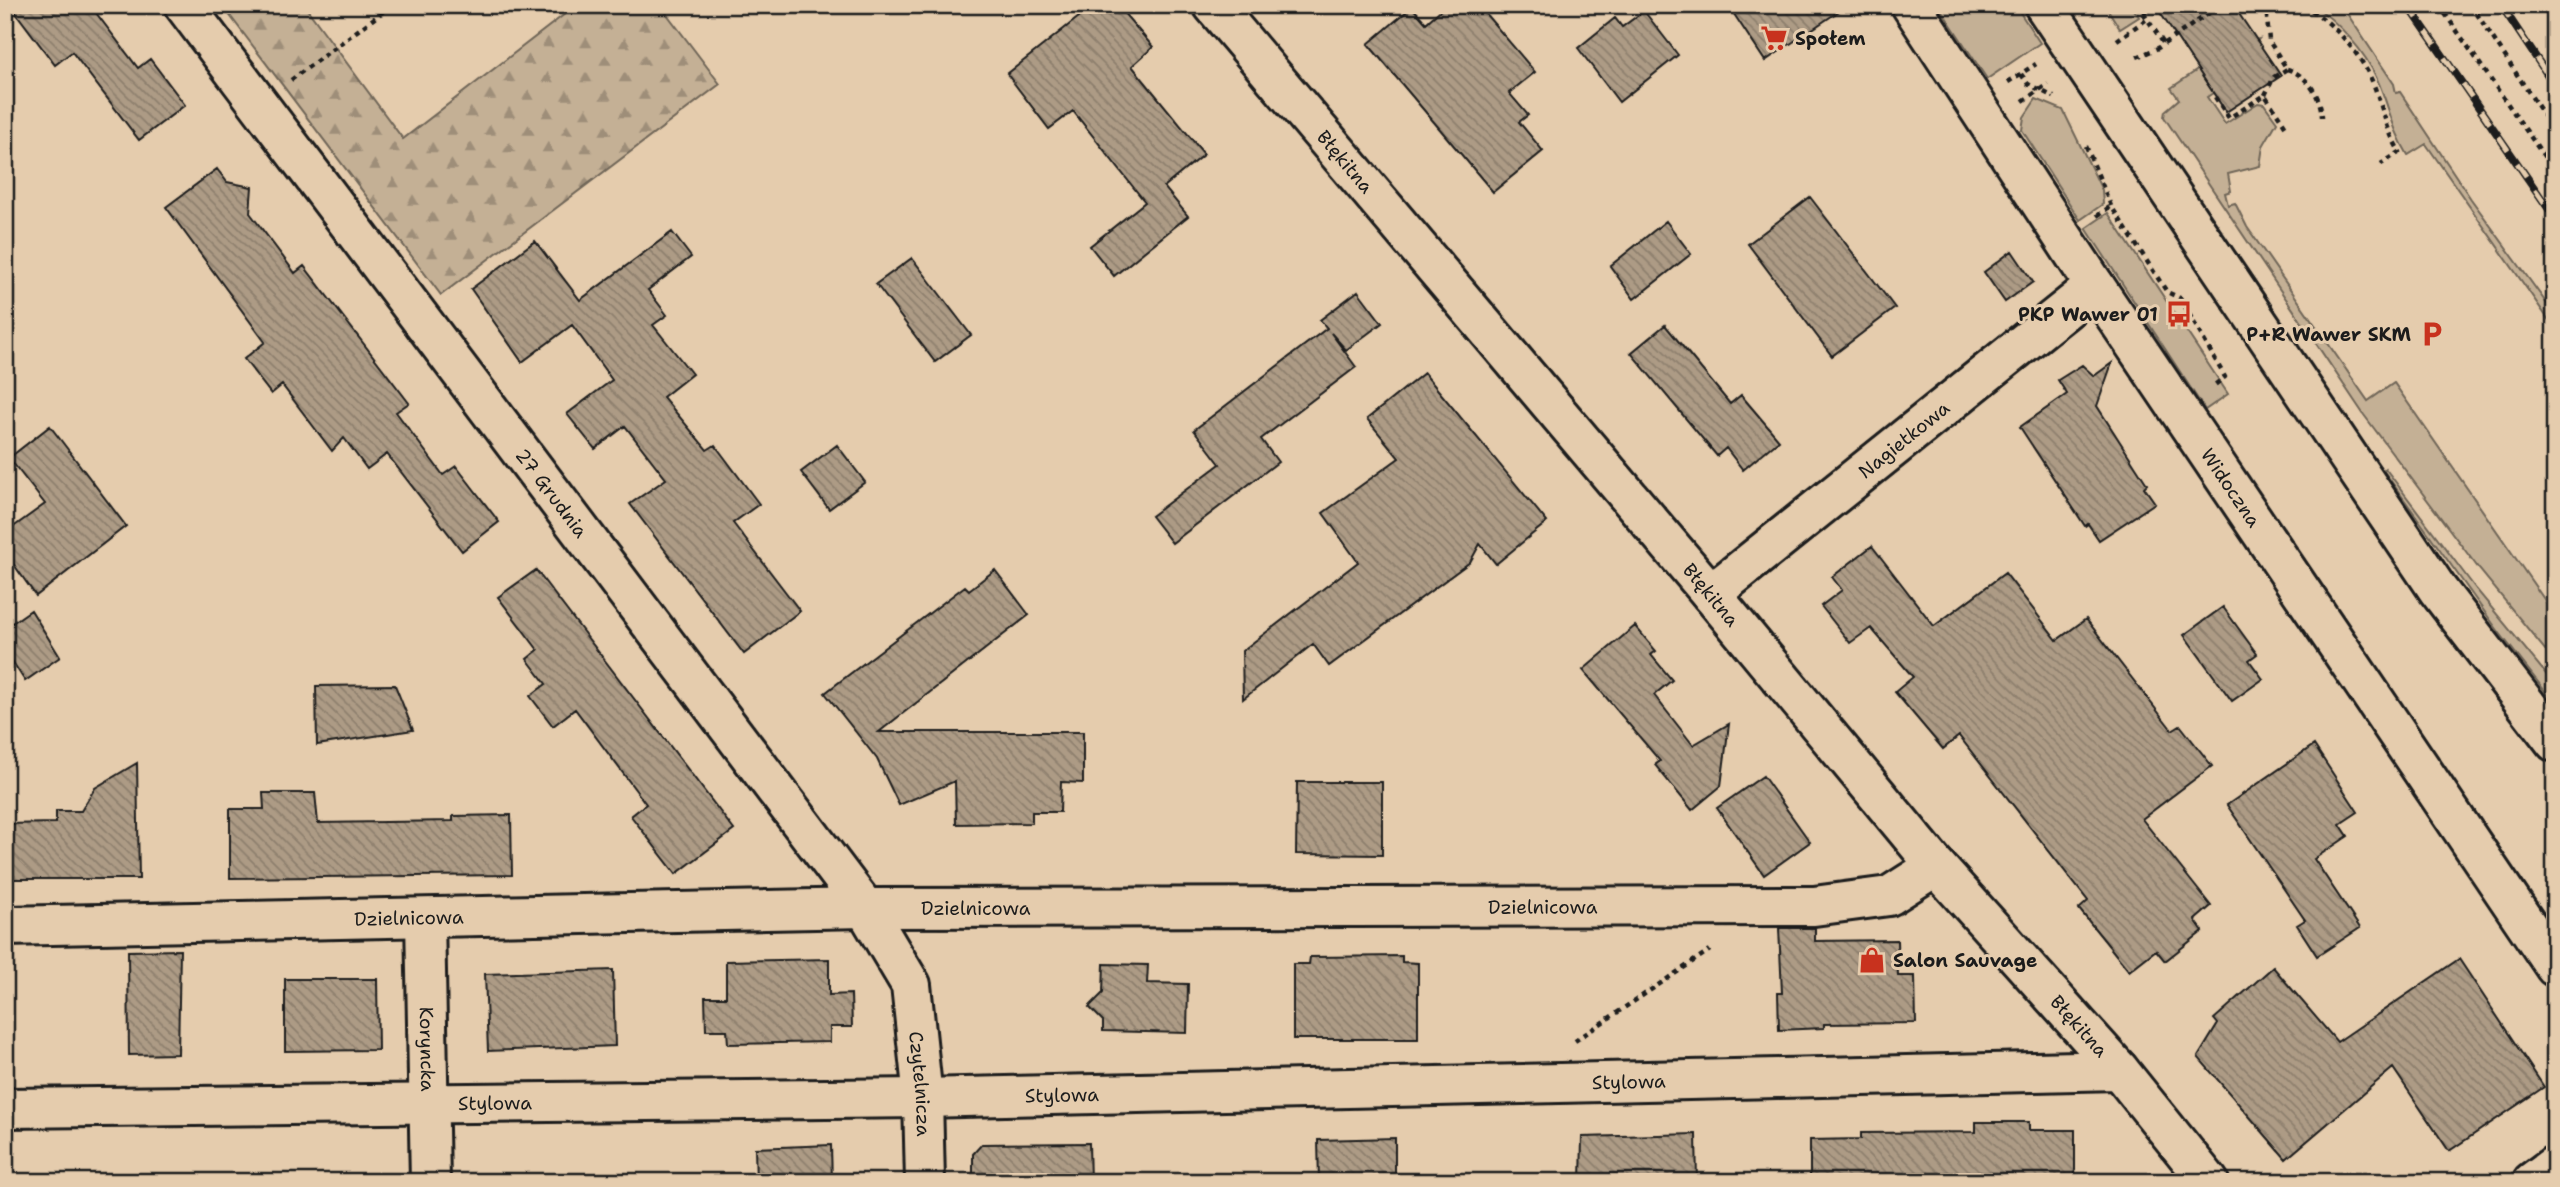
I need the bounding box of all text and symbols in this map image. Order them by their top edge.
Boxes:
supermarket icon: Społem [1759,23,1789,53]
place label: Społem [1795,26,1866,51]
street label: Błękitna [1311,125,1379,199]
bus stop icon: PKP Wawer 01 [2164,299,2194,329]
place label: PKP Wawer 01 [2018,302,2158,327]
parking icon: P+R Wawer SKM [2417,319,2447,349]
place label: P+R Wawer SKM [2246,322,2411,347]
street label: Nagietkowa [1853,395,1955,484]
street label: 27 Grudnia [510,443,594,543]
street label: Widoczna [2195,443,2267,532]
street label: Błękitna [1678,558,1745,632]
street label: Dzielnicowa [1488,894,1598,919]
street label: Dzielnicowa [921,895,1031,920]
street label: Dzielnicowa [354,904,464,931]
shop icon: Salon Sauvage [1857,945,1887,975]
place label: Salon Sauvage [1893,948,2037,973]
street label: Błękitna [2045,989,2114,1062]
street label: Koryncka [414,1006,441,1092]
street label: Czytelnicza [903,1030,936,1137]
street label: Stylowa [1591,1068,1666,1095]
street label: Stylowa [1025,1081,1099,1108]
street label: Stylowa [458,1090,532,1116]

